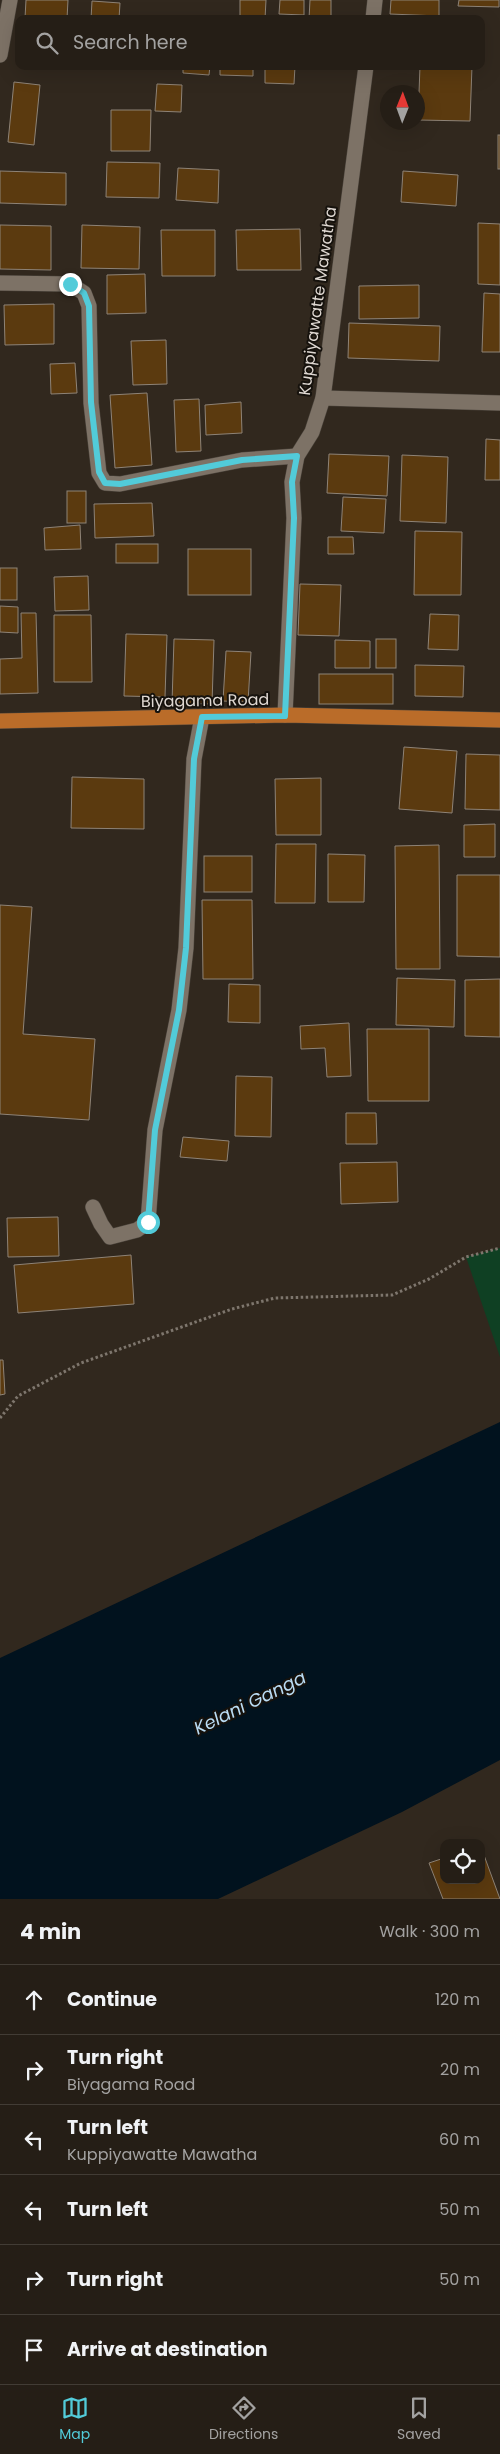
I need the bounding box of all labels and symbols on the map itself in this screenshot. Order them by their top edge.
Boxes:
north arrow [380,85,425,130]
street label: Kuppiyawatte Mawatha [293,205,342,397]
route end [59,273,82,296]
street label: Biyagama Road [141,688,269,713]
route start [137,1211,160,1234]
water label: Kelani Ganga [190,1665,310,1741]

